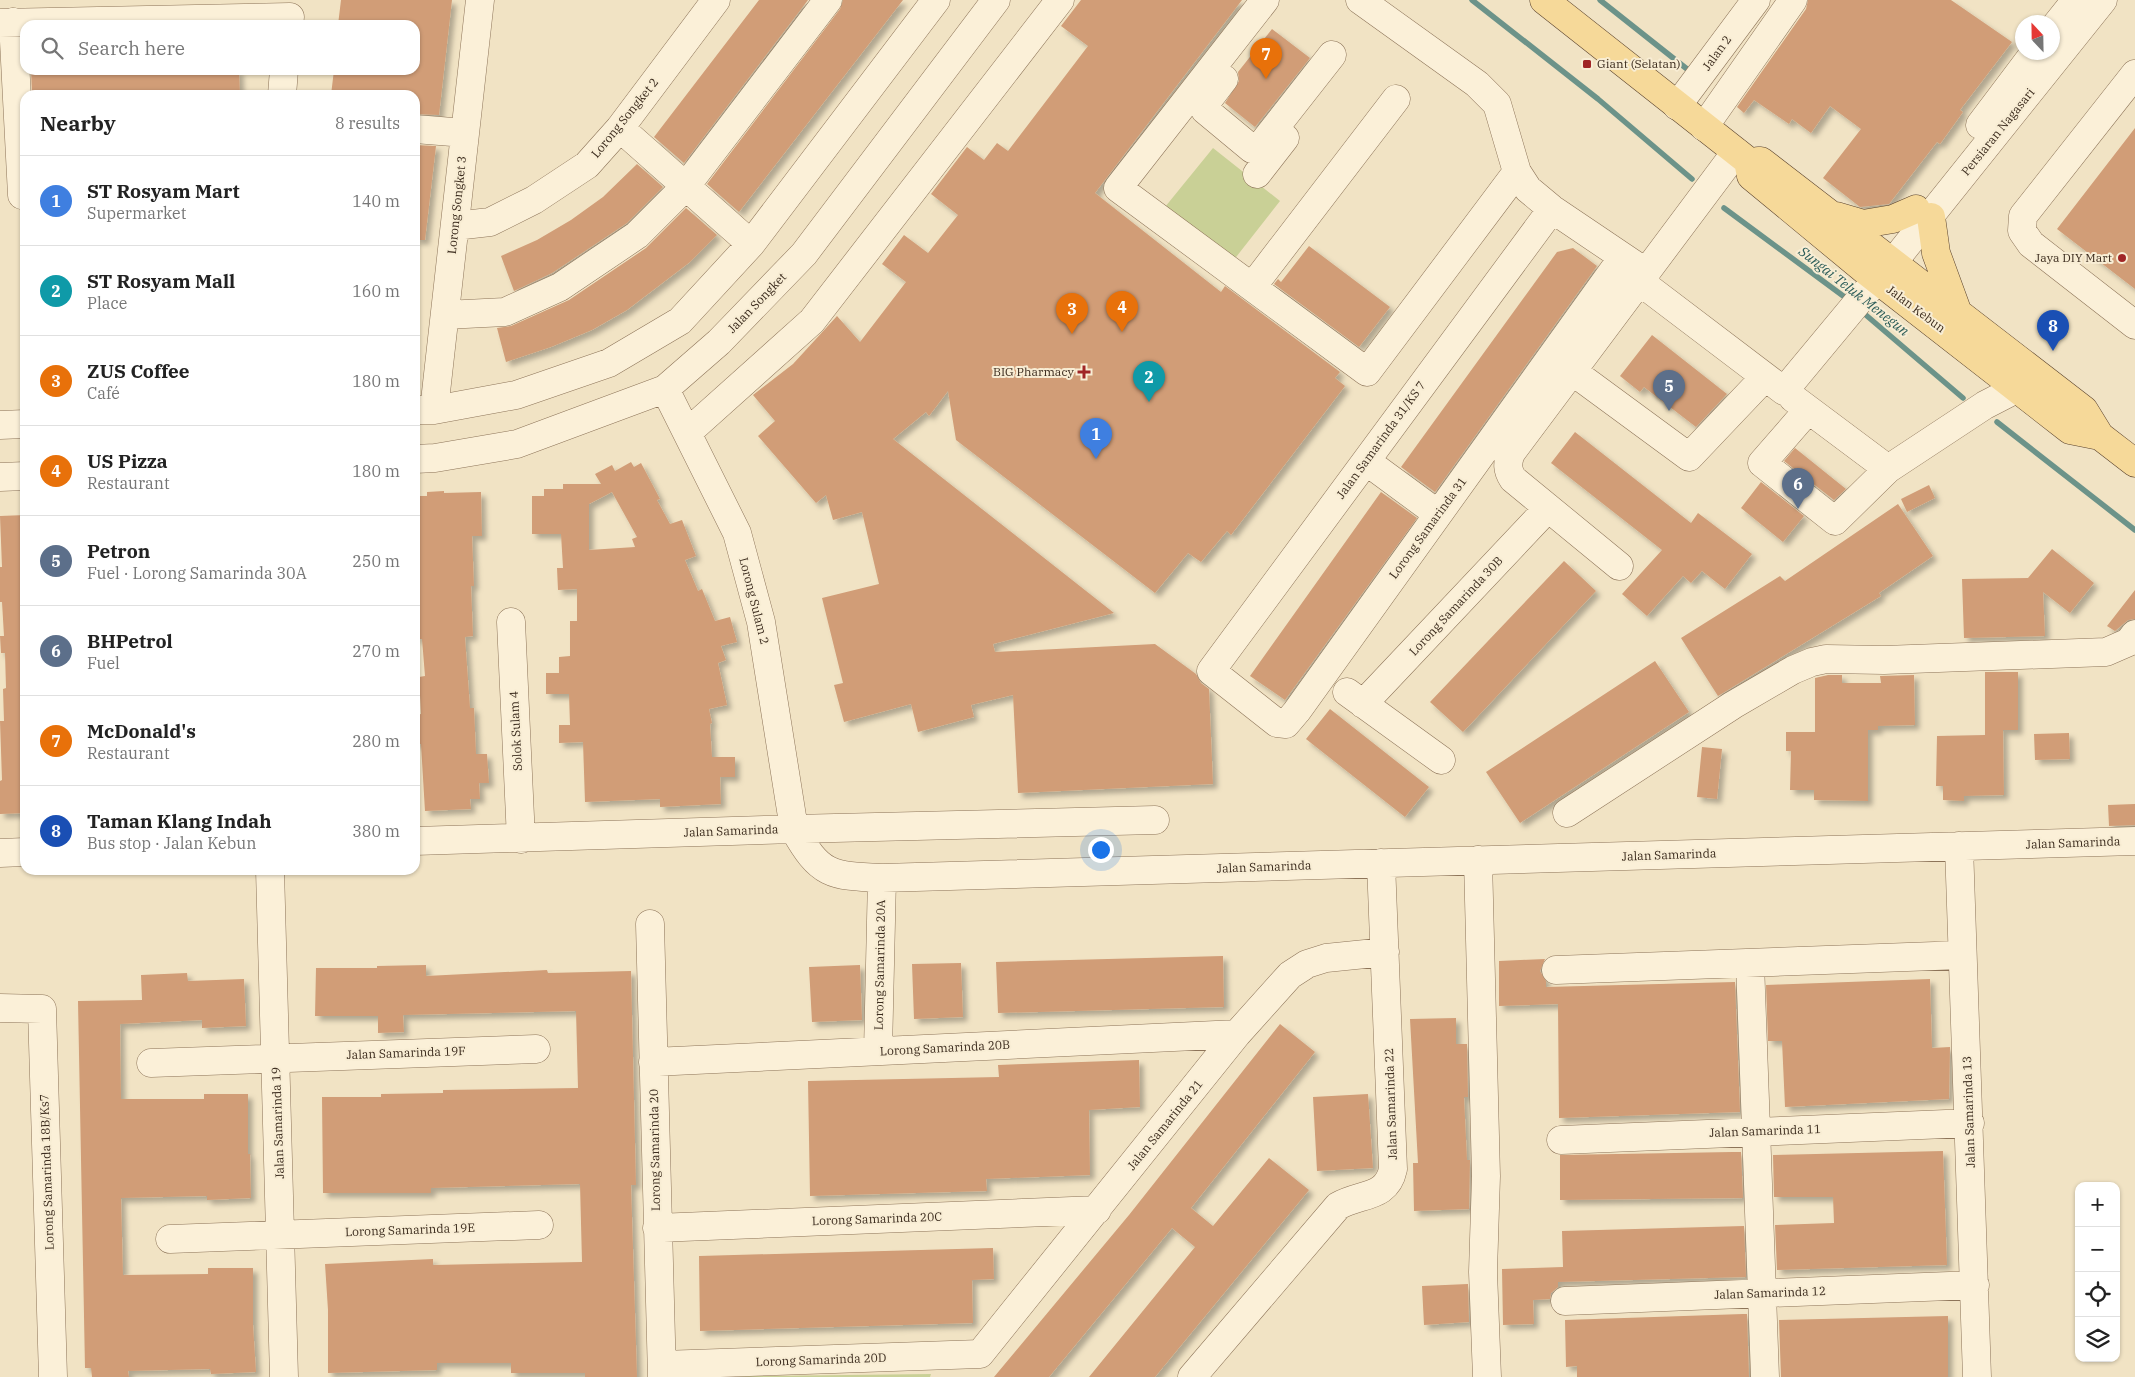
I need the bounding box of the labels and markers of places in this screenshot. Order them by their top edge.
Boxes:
pin: 7 [1250,38,1282,79]
place label: Giant (Selatan) [1597,56,1681,71]
marker: Giant (Selatan) [1581,58,1593,70]
place label: Jaya DIY Mart [2035,250,2112,265]
marker: Jaya DIY Mart [2116,252,2128,264]
pin: 4 [1106,291,1138,332]
pin: 3 [1056,293,1088,334]
pin: 8 [2037,310,2069,351]
pin: 2 [1133,361,1165,402]
place label: BIG Pharmacy [993,364,1075,379]
marker: BIG Pharmacy [1078,366,1090,378]
pin: 5 [1653,370,1685,411]
pin: 1 [1080,418,1112,459]
pin: 6 [1782,468,1814,509]

